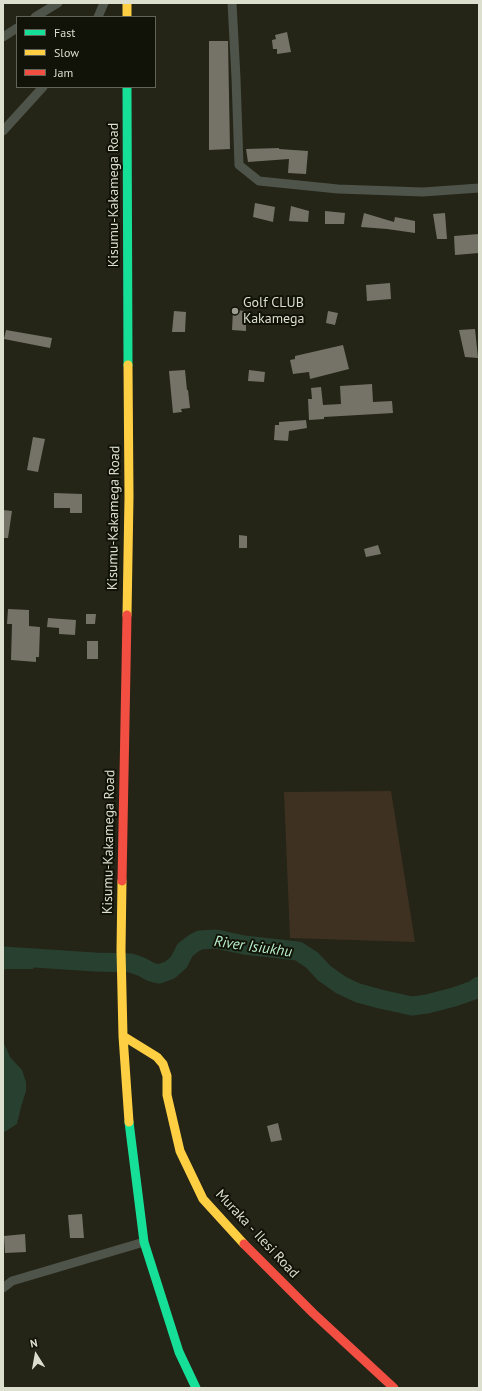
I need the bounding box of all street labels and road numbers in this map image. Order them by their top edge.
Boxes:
street label: Kisumu-Kakamega Road [106,123,122,267]
street label: Kisumu-Kakamega Road [104,446,124,590]
street label: Kisumu-Kakamega Road [99,770,119,914]
street label: Muraka - Ilesi Road [212,1186,302,1282]

